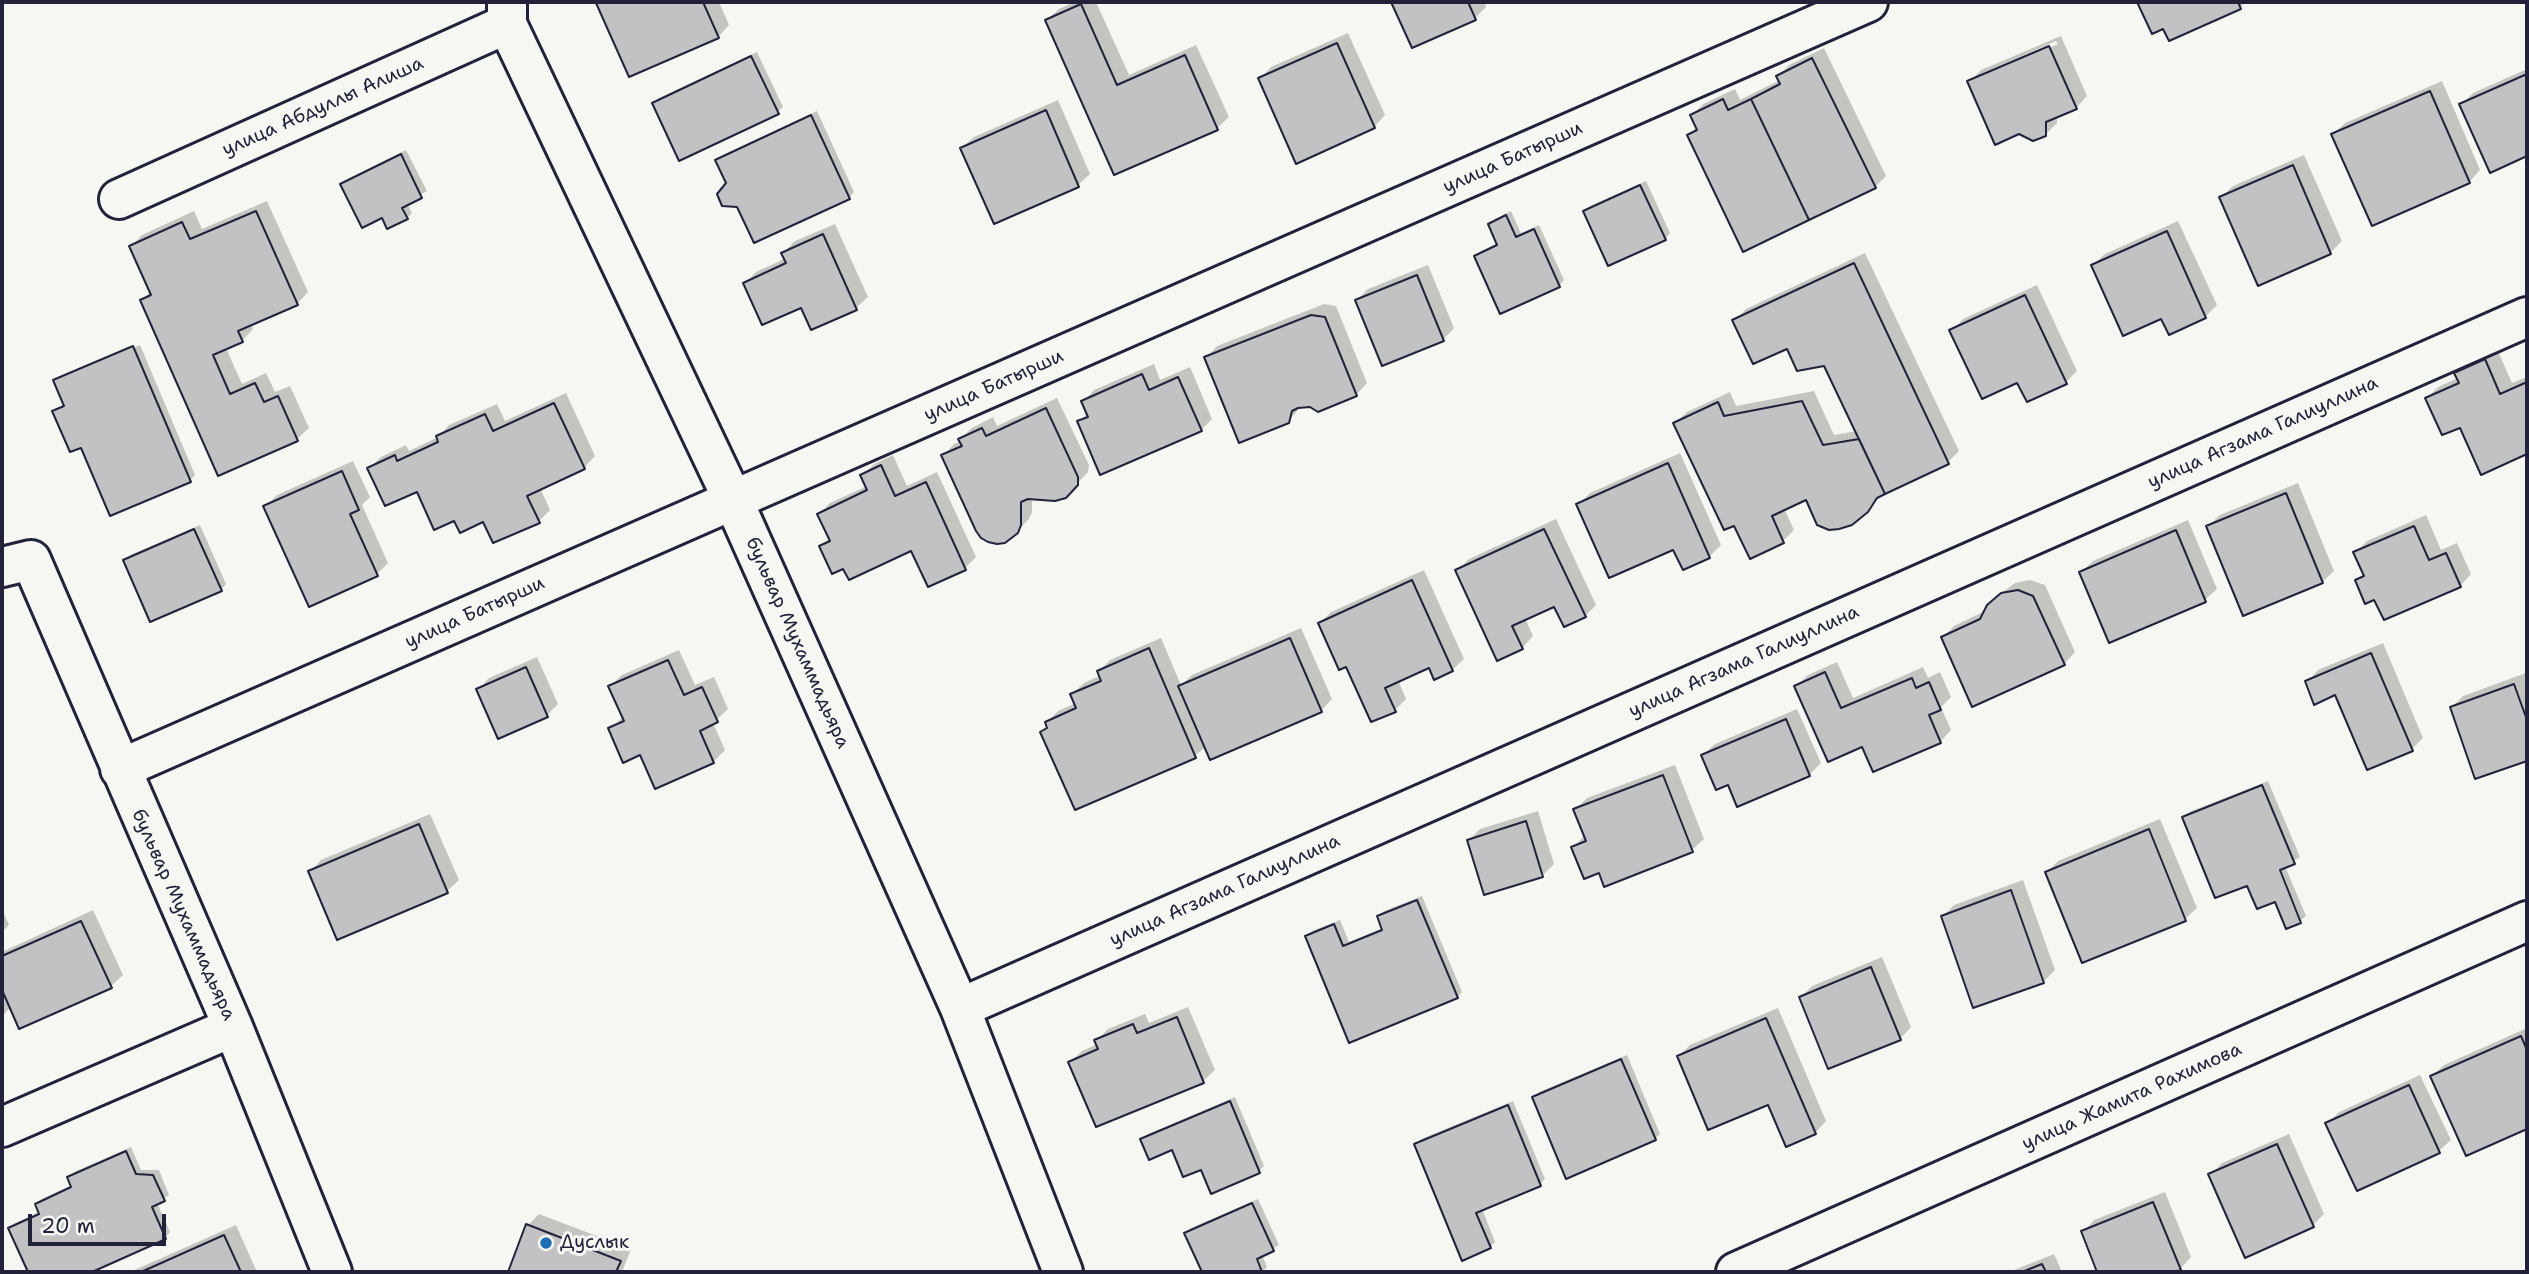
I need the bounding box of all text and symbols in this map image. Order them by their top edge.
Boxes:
street label: улица Абдуллы Алиша [219,52,427,162]
street label: улица Батырши [1440,117,1586,199]
street label: улица Батырши [921,345,1067,427]
street label: улица Агзама Галиуллина [2144,372,2382,494]
street label: бульвар Мухаммадьяра [740,534,854,752]
street label: улица Батырши [402,572,548,654]
street label: улица Агзама Галиуллина [1625,601,1863,723]
street label: бульвар Мухаммадьяра [126,806,240,1024]
street label: улица Агзама Галиуллина [1106,830,1344,952]
street label: улица Жамита Рахимова [2019,1038,2245,1156]
scale bar [32,1200,170,1244]
text: 20 m [41,1212,95,1240]
place label: Дуслык [560,1232,629,1254]
marker: Дуслык [538,1235,554,1251]

